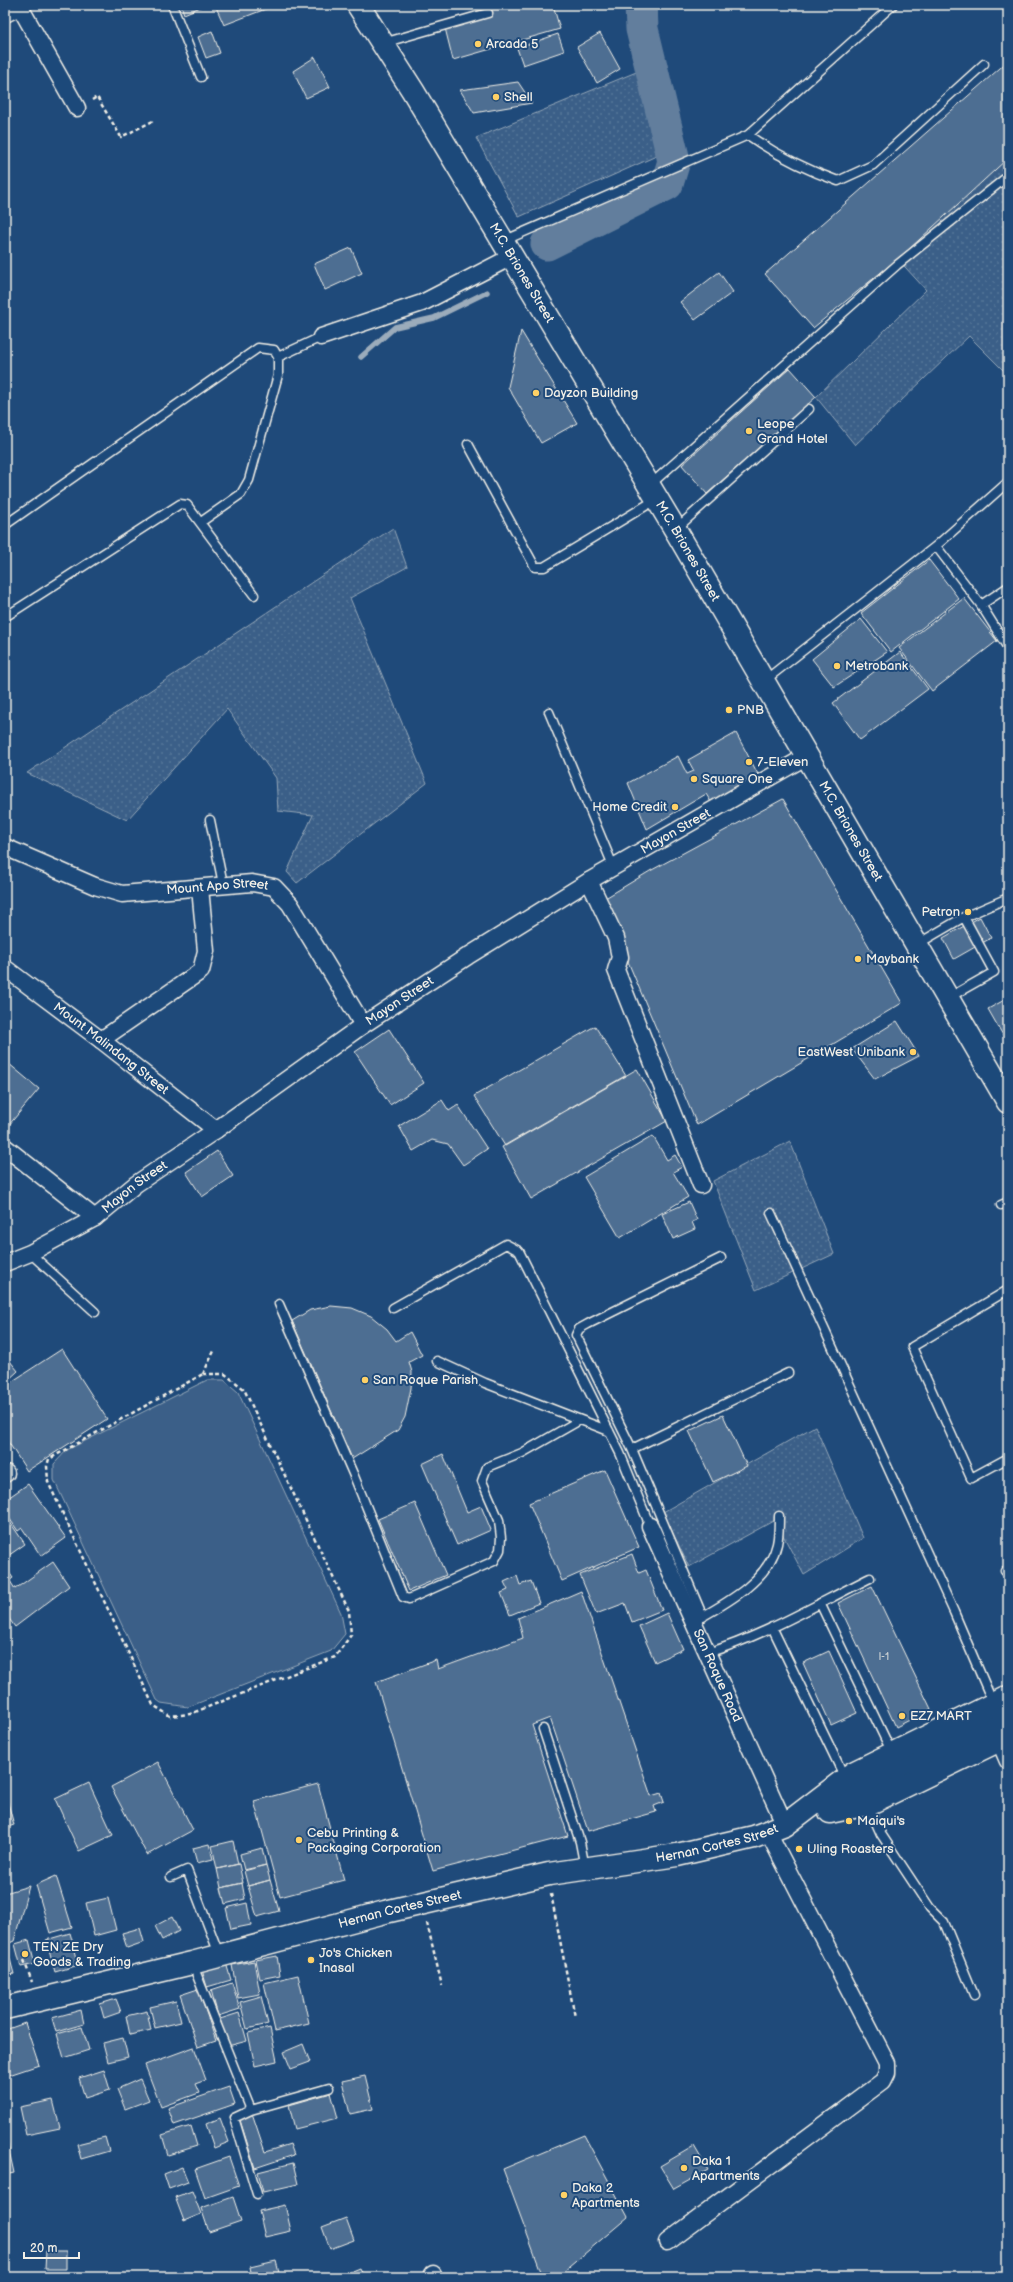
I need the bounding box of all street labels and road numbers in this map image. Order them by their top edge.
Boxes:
street label: M.C. Briones Street [486,220,558,326]
street label: M.C. Briones Street [652,498,723,604]
street label: M.C. Briones Street [815,778,886,884]
street label: Mayon Street [638,805,713,858]
street label: Mount Apo Street [166,875,270,898]
street label: Mayon Street [363,973,437,1029]
street label: Mount Malindang Street [50,999,172,1098]
street label: Mayon Street [99,1157,170,1217]
street label: San Roque Road [690,1626,745,1724]
street label: Hernan Cortes Street [654,1820,780,1866]
street label: Hernan Cortes Street [337,1887,463,1932]

